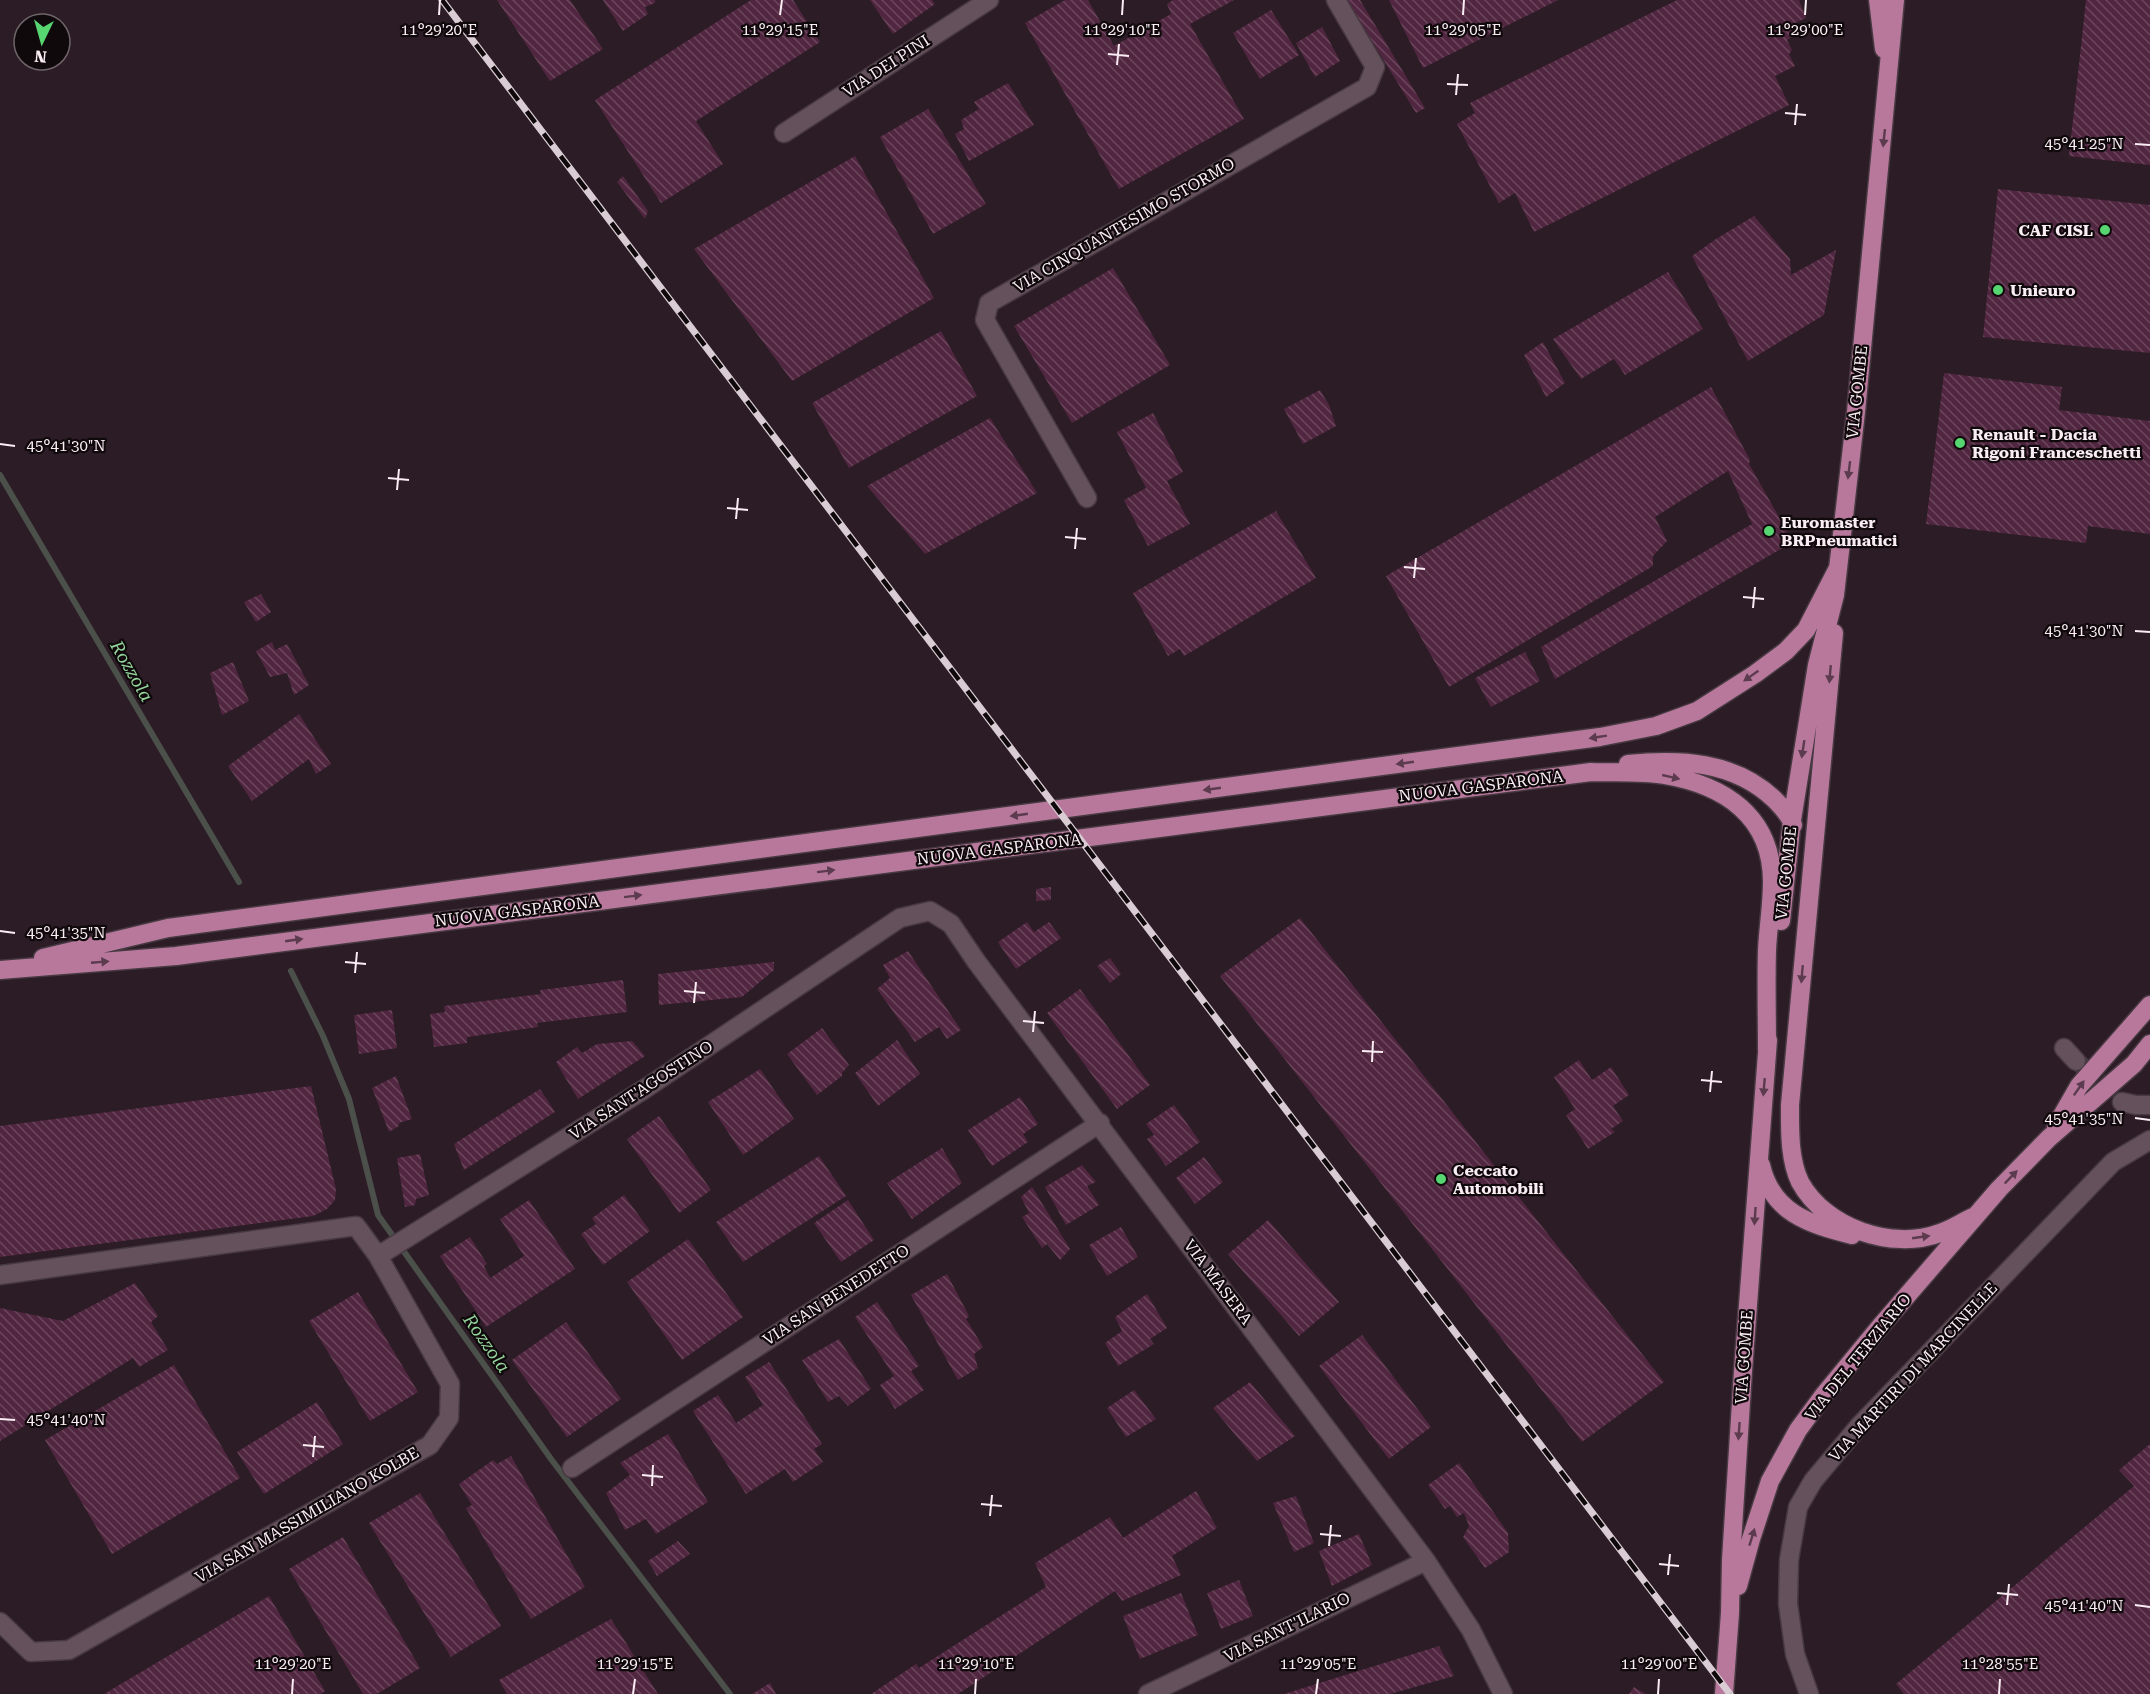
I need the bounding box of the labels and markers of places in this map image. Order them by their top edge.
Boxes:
place label: CAF CISL [2019,221,2093,240]
marker: CAF CISL [2098,223,2112,237]
place label: Unieuro [2010,281,2076,300]
marker: Unieuro [1991,283,2005,297]
place label: Renault - Dacia Rigoni Franceschetti [1972,425,2142,462]
marker: Renault - Dacia Rigoni Franceschetti [1953,436,1967,450]
place label: Euromaster BRPneumatici [1781,513,1898,550]
marker: Euromaster BRPneumatici [1762,524,1776,538]
place label: Ceccato Automobili [1453,1161,1545,1198]
marker: Ceccato Automobili [1434,1172,1448,1186]

